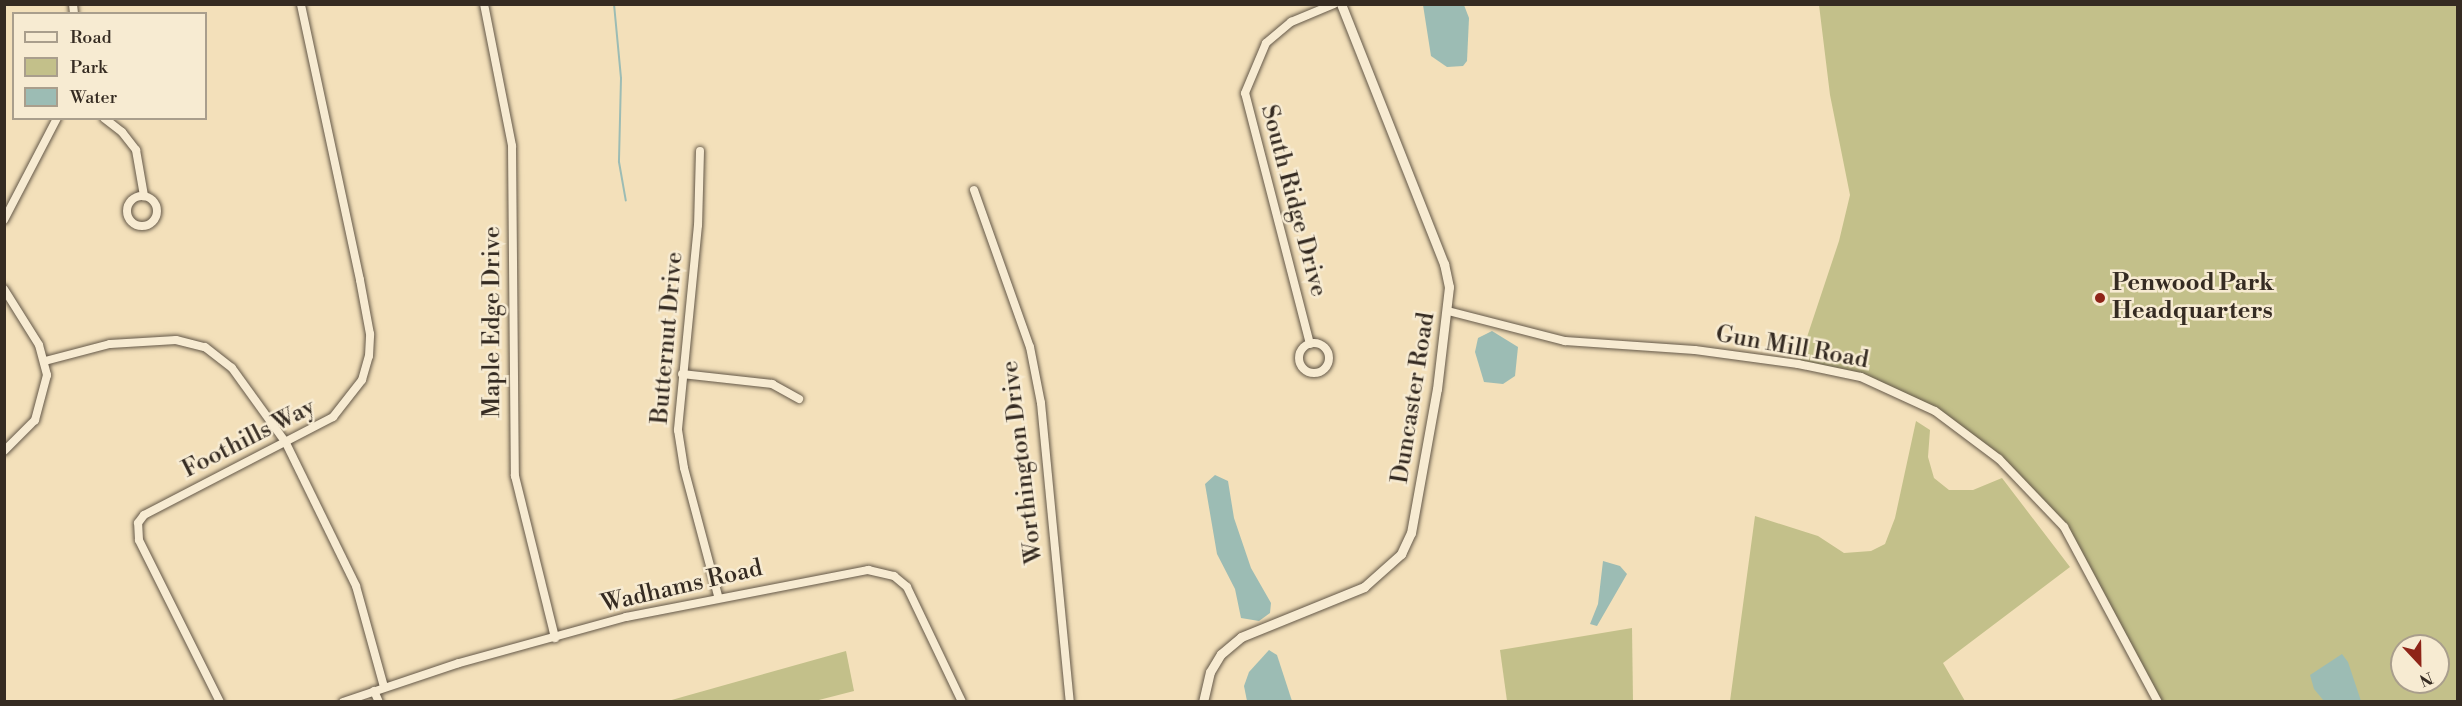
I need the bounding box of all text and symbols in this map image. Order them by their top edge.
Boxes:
legend [12,12,207,120]
text: Road [70,26,112,49]
text: Park [70,56,107,79]
text: Water [70,86,117,109]
street label: South Ridge Drive [1254,102,1332,300]
street label: Maple Edge Drive [479,226,507,418]
street label: Butternut Drive [646,251,690,425]
place label: Penwood Park Headquarters [2112,270,2274,326]
marker: Penwood Park Headquarters [2093,291,2107,305]
street label: Duncaster Road [1386,310,1442,486]
street label: Gun Mill Road [1713,320,1871,376]
street label: Worthington Drive [996,359,1050,565]
street label: Foothills Way [178,393,320,485]
street label: Wadhams Road [599,554,765,620]
north arrow [2390,634,2450,694]
text: N [2416,667,2436,690]

